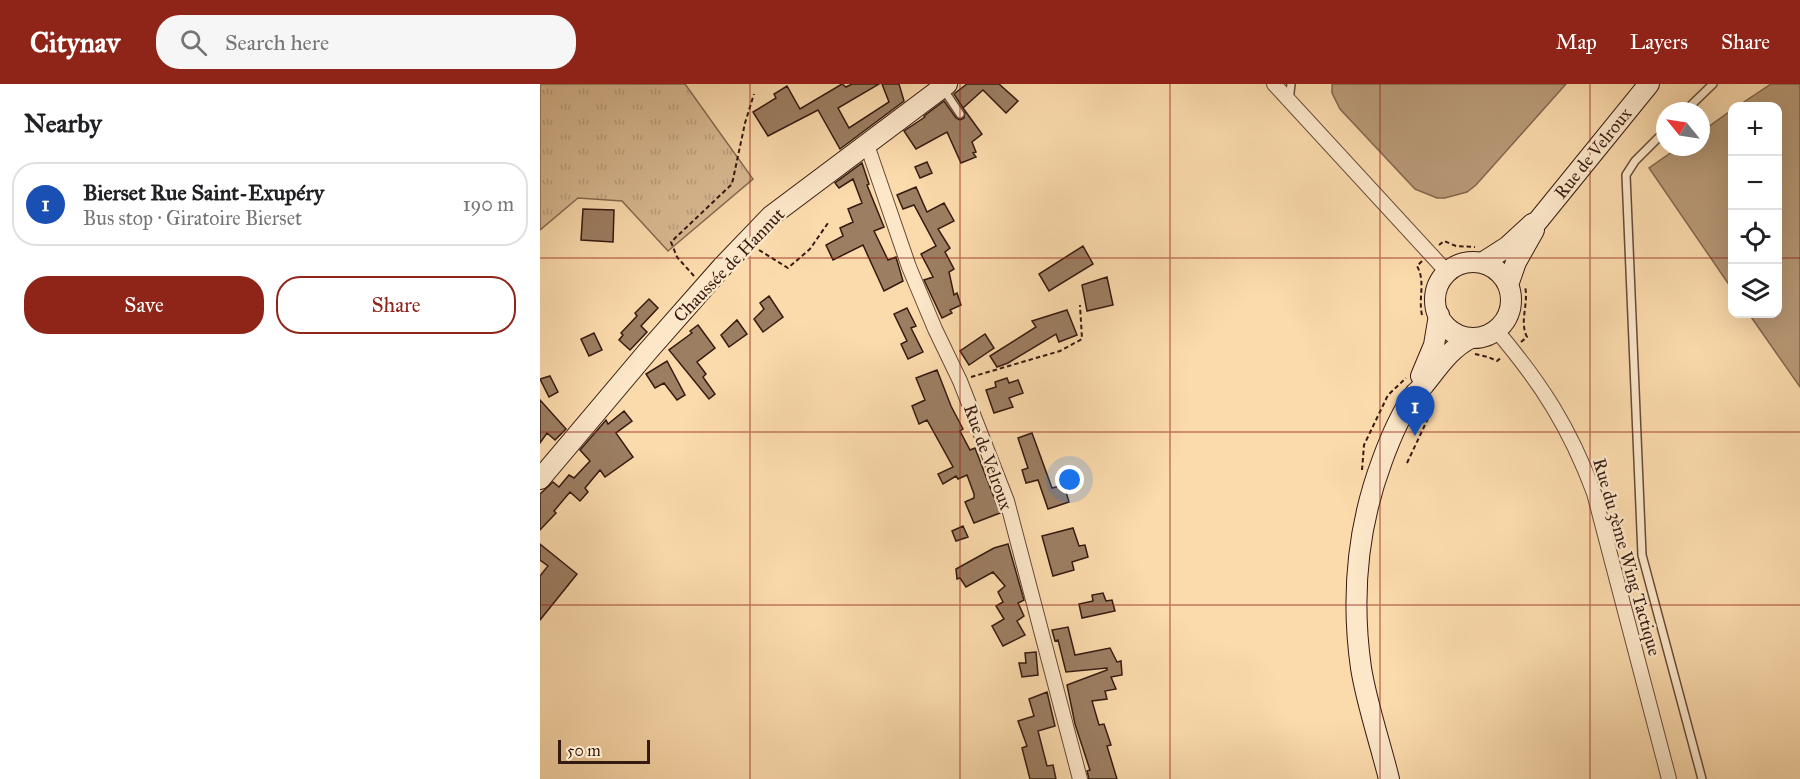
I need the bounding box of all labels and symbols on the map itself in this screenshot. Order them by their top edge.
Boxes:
north arrow [1656,102,1710,156]
street label: Rue de Velroux [1550,103,1636,203]
street label: Chaussée de Hannut [669,203,790,327]
pin: 1 [1396,386,1434,436]
street label: Rue de Velroux [959,401,1017,513]
street label: Rue du 3ème Wing Tactique [1587,456,1666,659]
your location [1055,465,1084,494]
scale bar [558,737,650,764]

